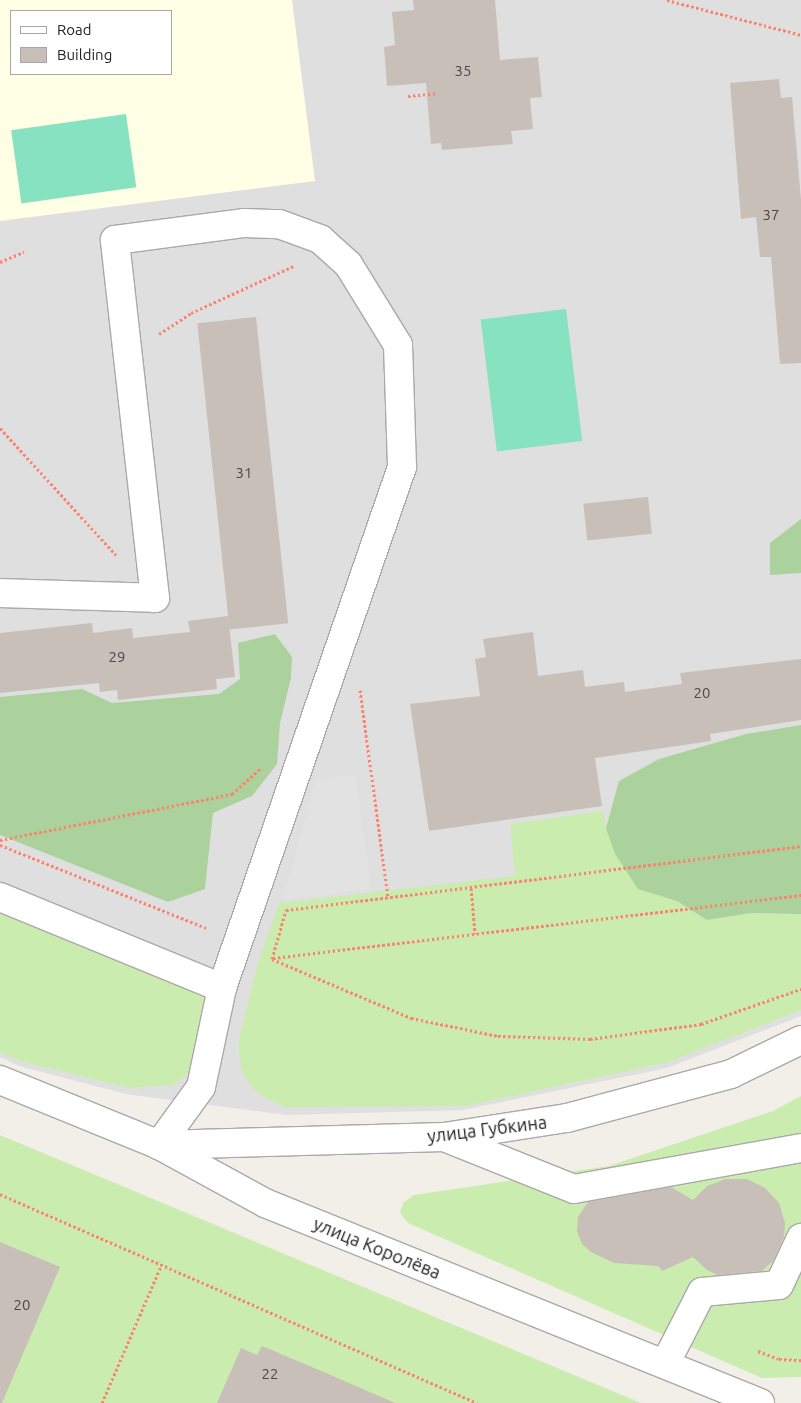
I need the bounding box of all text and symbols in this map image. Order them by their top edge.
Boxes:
legend [10,10,172,75]
text: Road [57,21,92,38]
text: Building [57,46,112,63]
house number: 35 [455,62,471,80]
house number: 37 [763,206,779,224]
house number: 31 [236,464,252,482]
house number: 29 [109,648,125,666]
house number: 20 [694,684,710,702]
street label: улица Губкина [426,1111,548,1147]
street label: улица Королёва [310,1213,444,1283]
house number: 20 [14,1296,30,1314]
house number: 22 [262,1365,278,1383]

